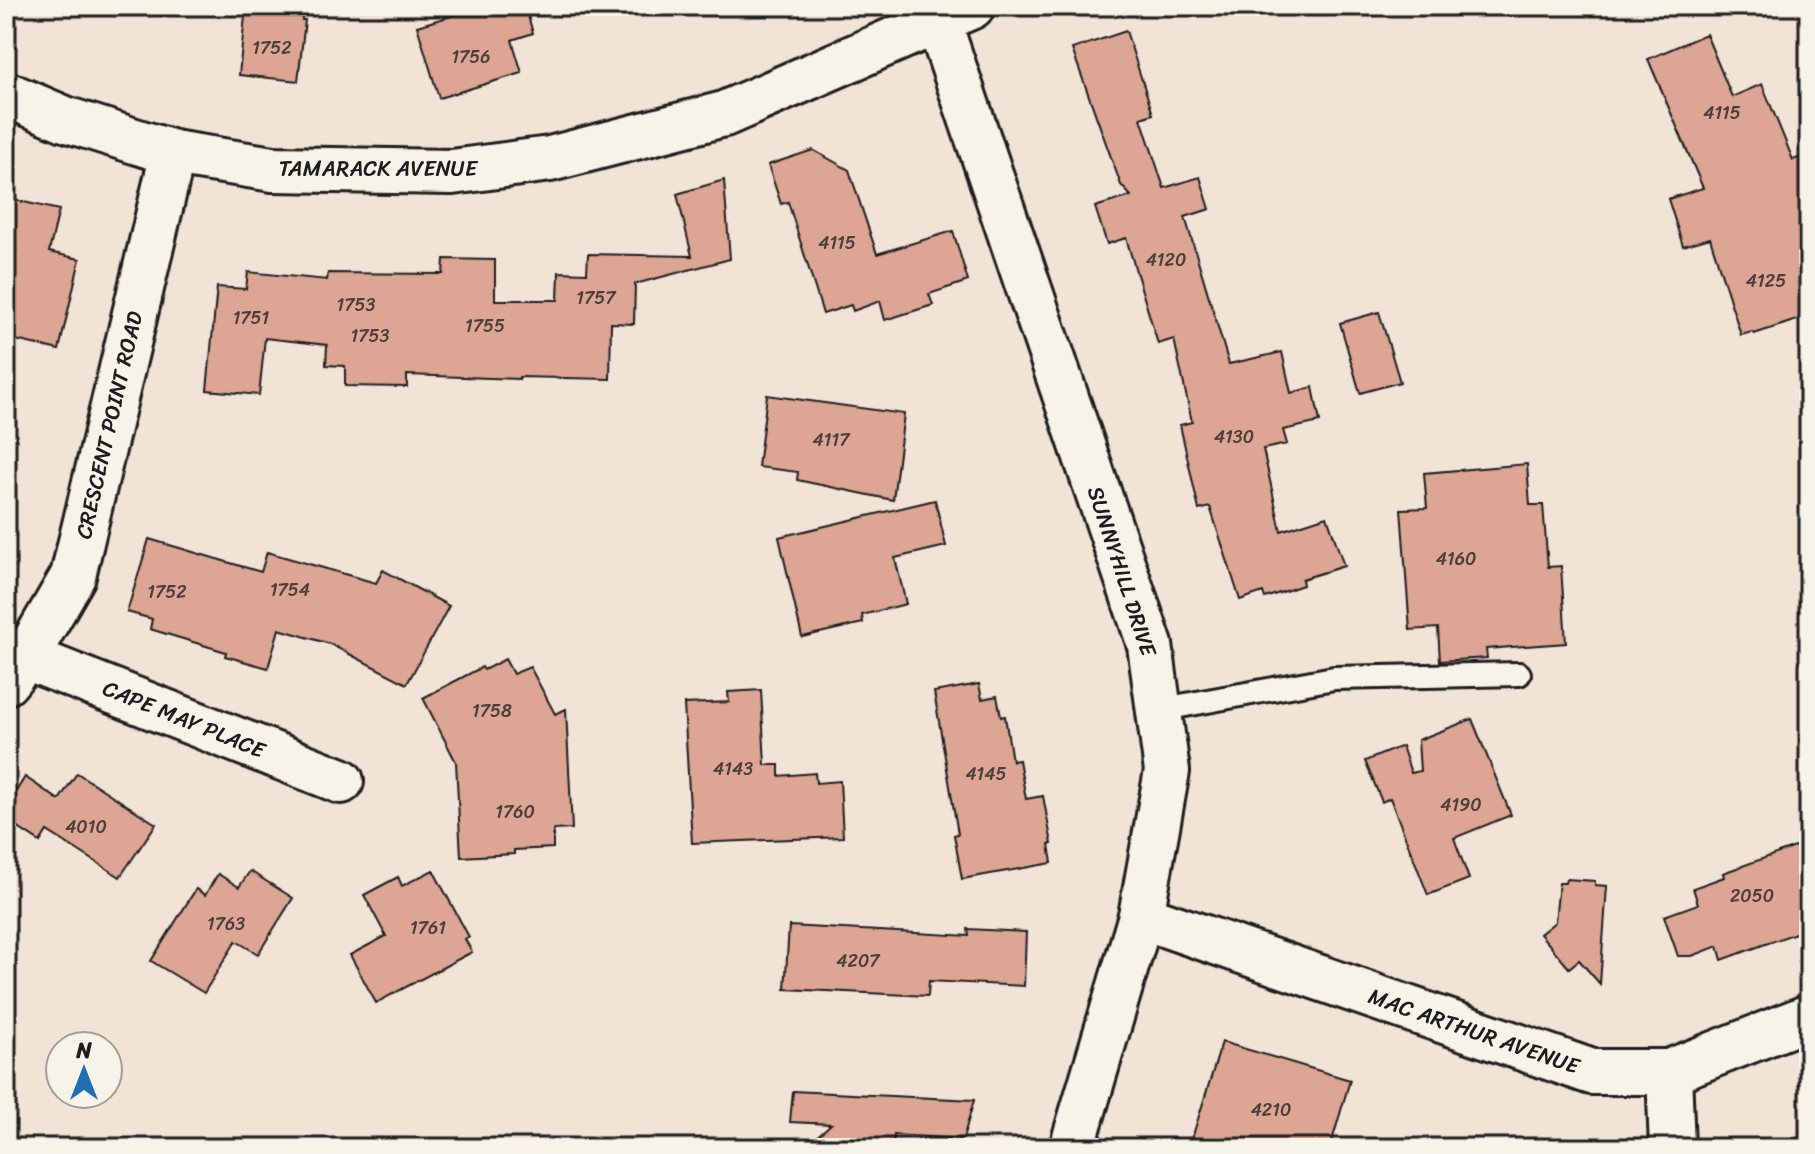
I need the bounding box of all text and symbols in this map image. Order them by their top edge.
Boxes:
house number: 1752 [252,32,292,64]
house number: 1756 [451,41,491,73]
house number: 4115 [1703,97,1741,129]
street label: TAMARACK AVENUE [279,149,479,188]
house number: 4115 [818,227,856,259]
house number: 4120 [1146,244,1186,276]
house number: 4125 [1746,265,1786,297]
house number: 1757 [576,282,617,314]
house number: 1753 [337,289,376,321]
house number: 1751 [233,302,270,334]
street label: CRESCENT POINT ROAD [64,307,154,543]
house number: 1755 [465,310,505,342]
house number: 1753 [351,320,390,352]
house number: 4130 [1214,421,1254,453]
house number: 4117 [813,424,851,456]
street label: SUNNYHILL DRIVE [1076,481,1168,663]
house number: 4160 [1436,543,1476,575]
house number: 1754 [270,574,310,606]
house number: 1752 [147,576,187,608]
street label: CAPE MAY PLACE [97,669,273,770]
house number: 1758 [472,695,512,727]
house number: 4143 [713,753,753,785]
house number: 4145 [965,758,1007,790]
house number: 4190 [1440,789,1482,821]
house number: 1760 [495,796,535,828]
house number: 4010 [65,811,107,843]
house number: 2050 [1730,880,1774,912]
house number: 1763 [207,908,245,940]
house number: 1761 [410,912,446,944]
house number: 4207 [836,945,881,977]
street label: MAC ARTHUR AVENUE [1363,977,1587,1086]
north arrow [44,1030,124,1110]
text: N [75,1031,92,1070]
house number: 4210 [1251,1094,1291,1126]

